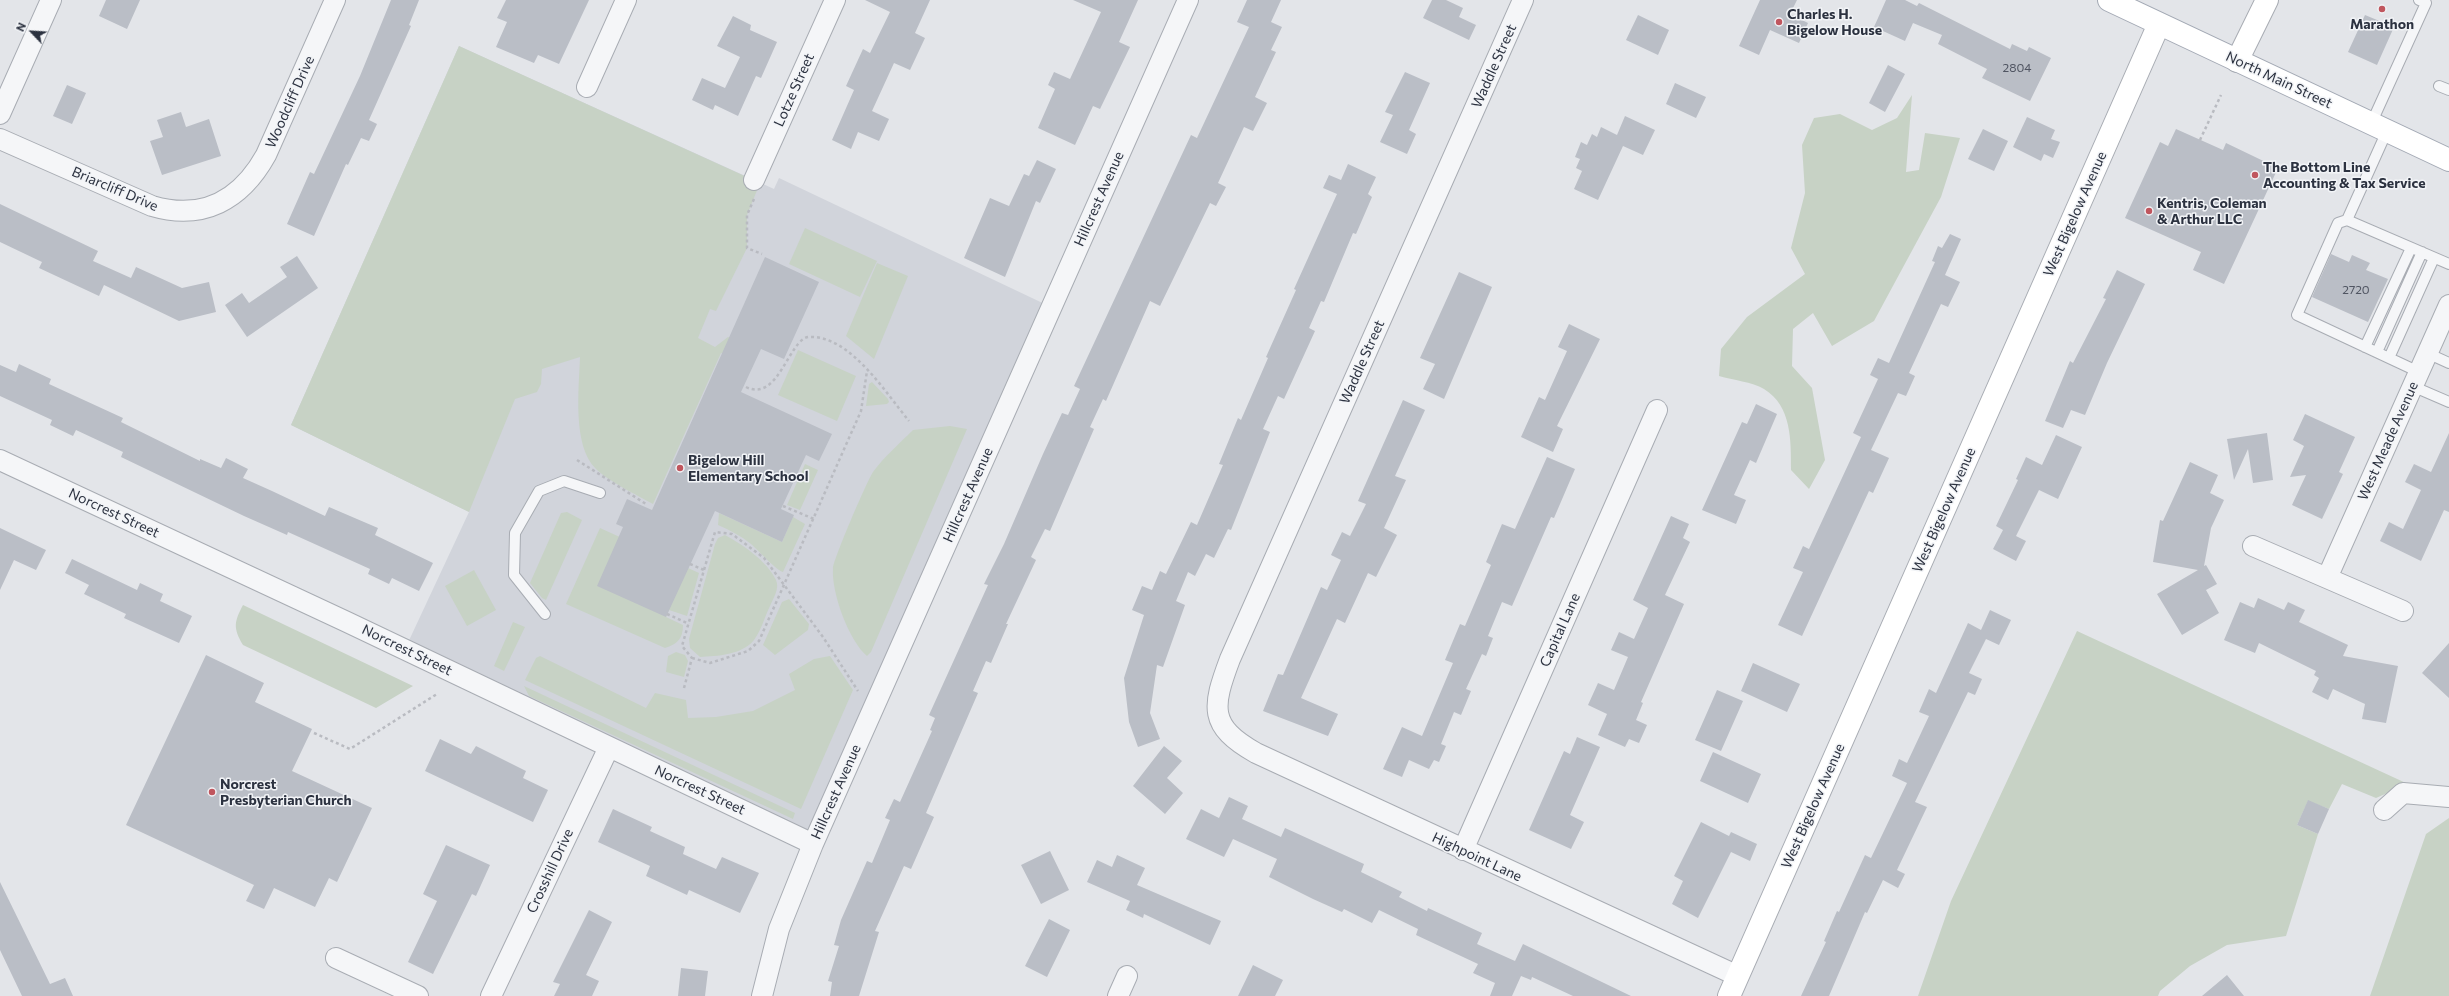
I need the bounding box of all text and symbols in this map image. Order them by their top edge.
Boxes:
marker: Marathon [2377,4,2387,14]
place label: Charles H. Bigelow House [1787,6,1882,38]
north arrow [12,12,52,52]
place label: Marathon [2350,16,2414,32]
marker: Charles H. Bigelow House [1774,17,1784,27]
text: N [13,20,28,33]
street label: Waddle Street [1468,21,1520,111]
street label: North Main Street [2223,48,2335,112]
street label: Lotze Street [770,51,818,129]
street label: Woodcliff Drive [262,53,318,151]
house number: 2804 [2003,61,2031,75]
street label: Hillcrest Avenue [1071,149,1127,249]
street label: West Bigelow Avenue [2040,149,2110,279]
place label: The Bottom Line Accounting & Tax Service [2263,159,2426,192]
street label: Briarcliff Drive [69,163,161,215]
marker: The Bottom Line Accounting & Tax Service [2250,170,2260,180]
place label: Kentris, Coleman & Arthur LLC [2157,195,2267,228]
marker: Kentris, Coleman & Arthur LLC [2144,206,2154,216]
house number: 2720 [2342,283,2370,297]
street label: Waddle Street [1336,317,1388,407]
street label: West Meade Avenue [2354,379,2422,503]
street label: Hillcrest Avenue [940,445,996,545]
street label: West Bigelow Avenue [1909,445,1979,575]
place label: Bigelow Hill Elementary School [688,452,808,484]
marker: Bigelow Hill Elementary School [675,463,685,473]
street label: Norcrest Street [66,485,162,541]
street label: Capital Lane [1536,591,1584,669]
street label: Norcrest Street [359,621,455,679]
street label: West Bigelow Avenue [1778,741,1848,871]
street label: Hillcrest Avenue [808,742,864,842]
street label: Norcrest Street [652,762,748,818]
place label: Norcrest Presbyterian Church [220,776,351,808]
marker: Norcrest Presbyterian Church [207,787,217,797]
street label: Crosshill Drive [523,826,577,916]
street label: Highpoint Lane [1429,829,1525,885]

